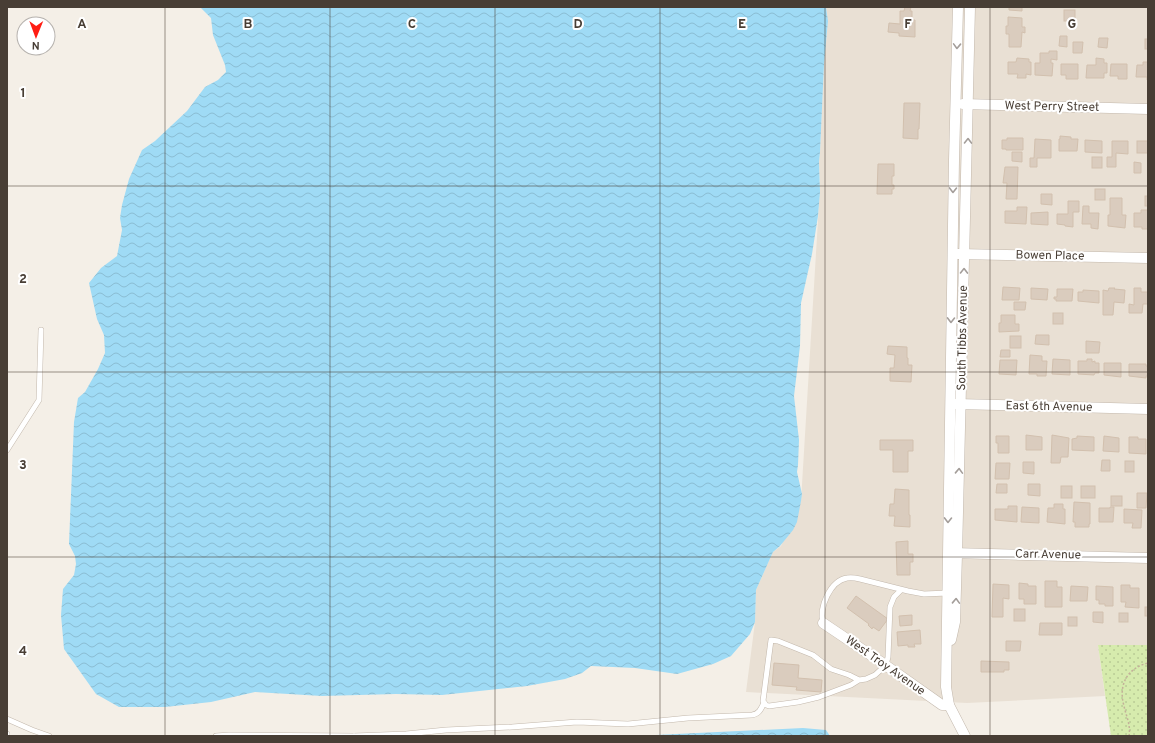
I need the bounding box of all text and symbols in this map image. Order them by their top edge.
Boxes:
north arrow [16,16,56,56]
text: A [77,17,87,33]
text: B [244,17,253,33]
text: C [408,17,416,33]
text: D [573,17,583,33]
text: E [738,17,746,33]
text: F [904,17,912,33]
text: G [1068,17,1077,33]
text: N [32,38,40,52]
one-way arrow [953,43,961,49]
text: 1 [20,86,26,102]
street label: West Perry Street [1004,98,1100,116]
one-way arrow [963,138,972,144]
one-way arrow [949,187,957,193]
street label: Bowen Place [1015,247,1085,265]
one-way arrow [960,268,969,274]
text: 2 [19,272,27,288]
street label: South Tibbs Avenue [954,285,972,391]
one-way arrow [947,317,955,323]
street label: East 6th Avenue [1005,398,1093,416]
text: 3 [19,458,27,474]
one-way arrow [955,468,963,474]
one-way arrow [944,517,952,523]
street label: Carr Avenue [1015,546,1081,564]
one-way arrow [951,598,960,604]
street label: West Troy Avenue [842,632,928,700]
text: 4 [19,644,27,660]

